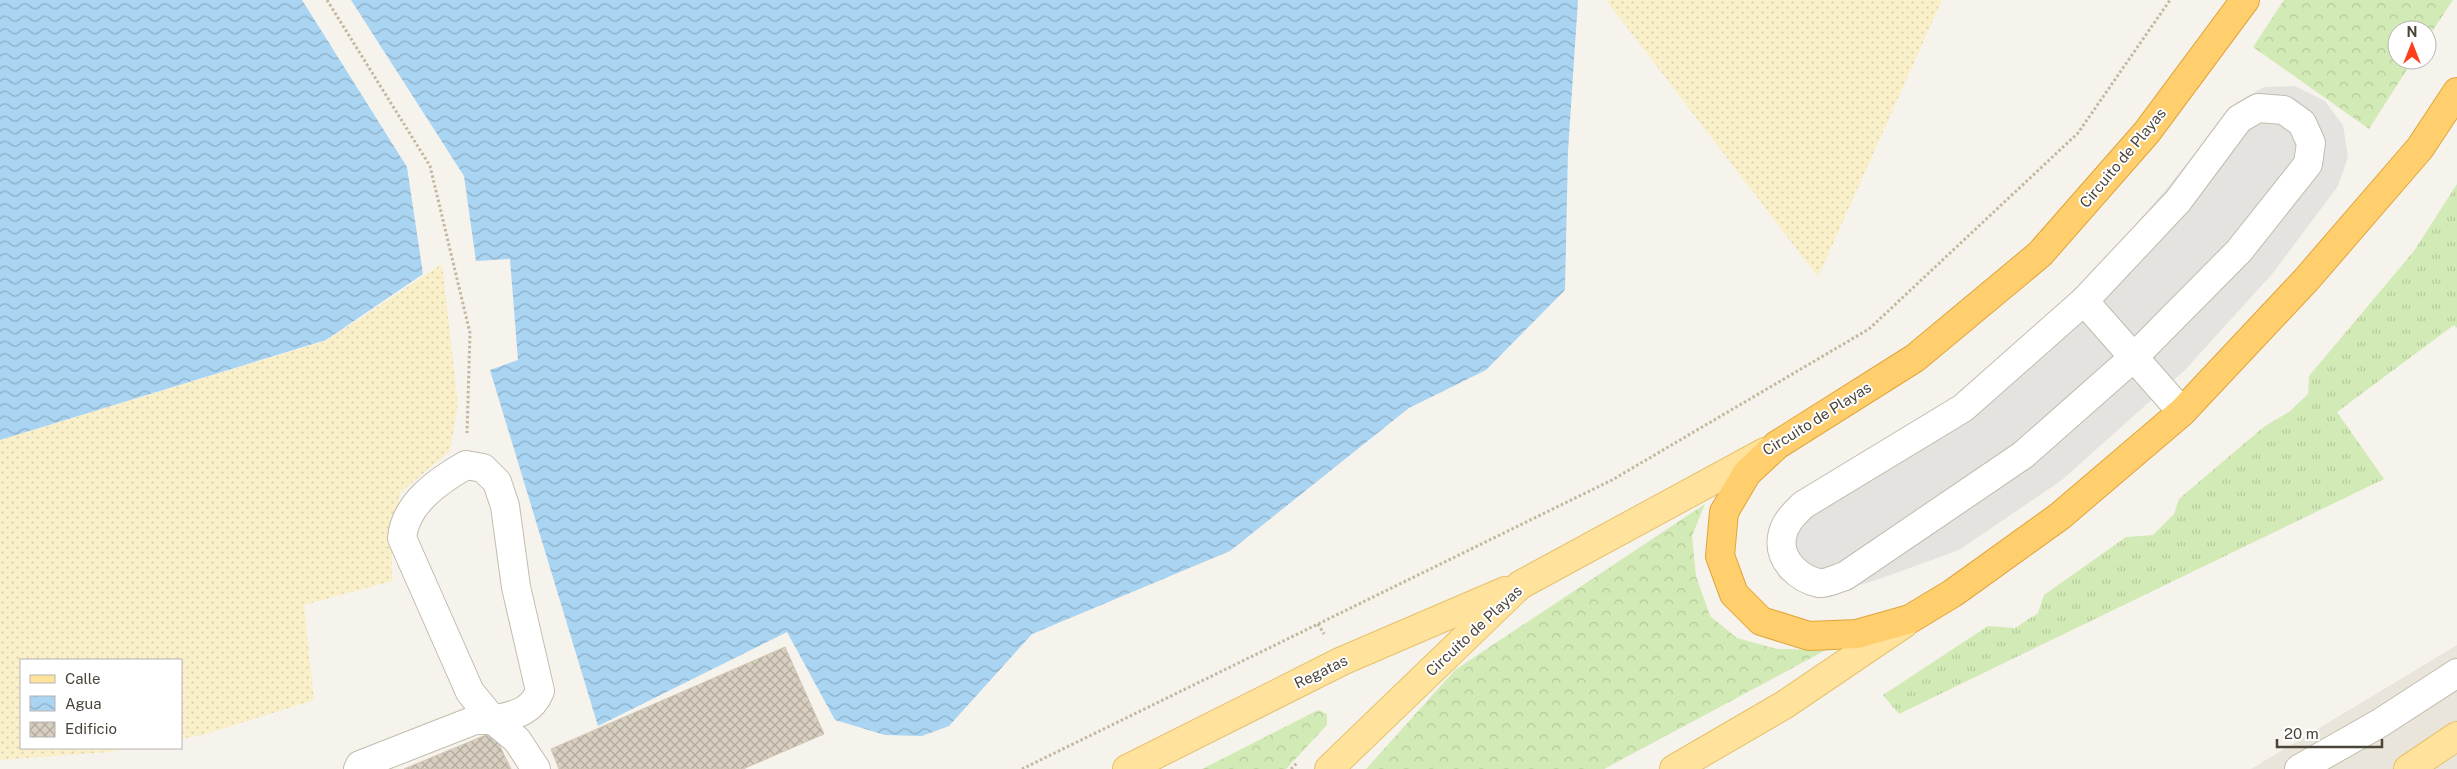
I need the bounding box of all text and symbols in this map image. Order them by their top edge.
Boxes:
north arrow [2387,20,2437,70]
text: N [2407,24,2417,40]
street label: Circuito de Playas [2076,104,2169,211]
street label: Circuito de Playas [1759,378,1874,459]
street label: Circuito de Playas [1422,582,1525,679]
street label: Regatas [1291,651,1350,692]
legend [20,659,182,749]
text: Calle [65,670,101,687]
text: Agua [65,695,102,712]
scale bar [2277,716,2382,748]
text: Edificio [65,720,117,737]
text: 20 m [2284,725,2319,742]

